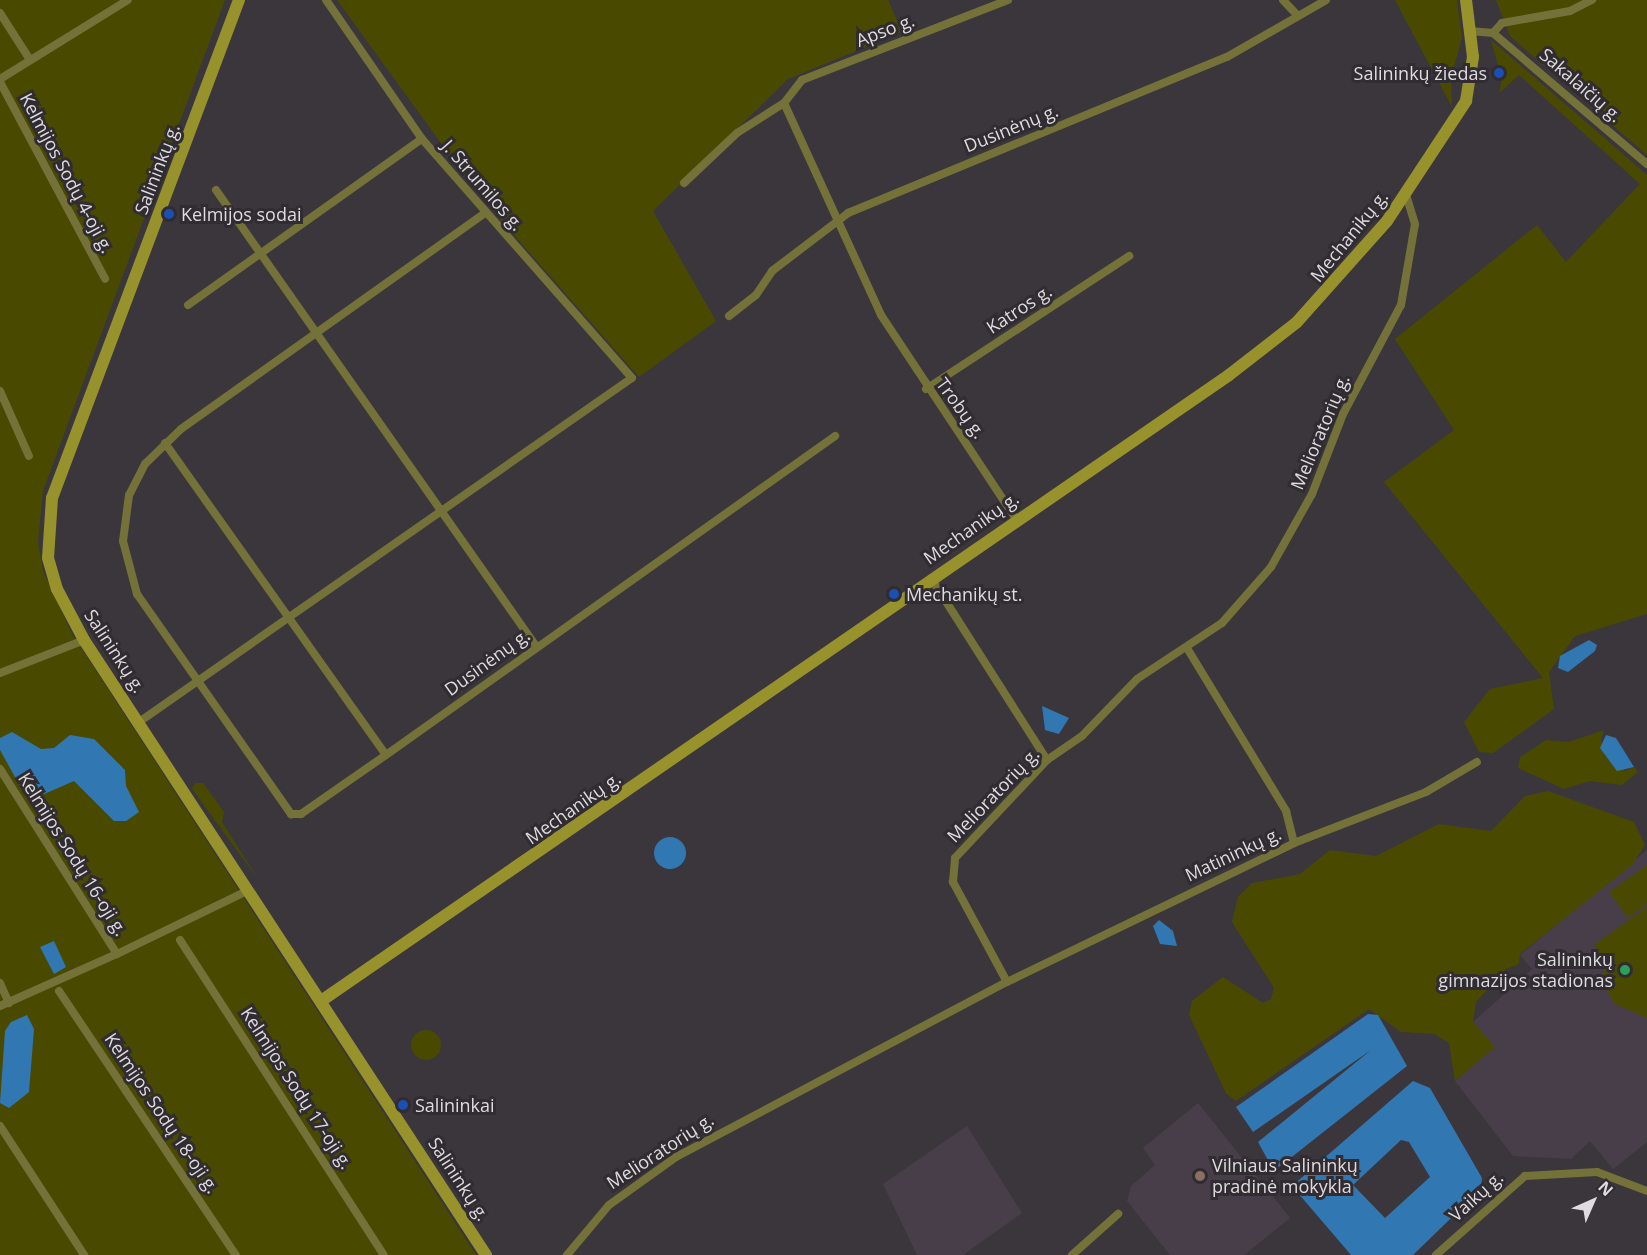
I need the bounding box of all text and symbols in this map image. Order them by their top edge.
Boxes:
street label: Apso g. [853,9,917,51]
street label: Sakalaičių g. [1535,43,1627,127]
place label: Salininkų žiedas [1354,62,1487,84]
marker: Salininkų žiedas [1492,66,1506,80]
street label: Kelmijos Sodų 4-oji g. [16,89,118,257]
street label: Dusinėnų g. [961,99,1061,157]
street label: Salininkų g. [130,121,184,217]
street label: J. Strumilos g. [438,135,528,235]
street label: Mechanikų g. [1306,186,1392,286]
place label: Kelmijos sodai [181,203,301,225]
marker: Kelmijos sodai [162,207,176,221]
street label: Katros g. [982,280,1056,338]
street label: Melioratorių g. [1286,371,1354,493]
street label: Trobų g. [932,374,990,442]
street label: Mechanikų g. [919,487,1023,569]
place label: Mechanikų st. [906,583,1022,605]
marker: Mechanikų st. [887,587,901,601]
street label: Salininkų g. [80,605,150,697]
street label: Dusinėnų g. [440,624,534,700]
street label: Melioratorių g. [943,743,1043,847]
street label: Mechanikų g. [521,767,625,849]
street label: Kelmijos Sodų 16-oji g. [14,768,132,940]
street label: Matininkų g. [1182,822,1284,886]
place label: Salininkų gimnazijos stadionas [1438,949,1613,992]
marker: Salininkų gimnazijos stadionas [1618,963,1632,977]
street label: Kelmijos Sodų 17-oji g. [237,1003,357,1173]
street label: Kelmijos Sodų 18-oji g. [100,1029,224,1197]
place label: Salininkai [415,1094,495,1116]
marker: Salininkai [396,1098,410,1112]
street label: Melioratorių g. [603,1108,717,1194]
street label: Salininkų g. [424,1133,494,1225]
place label: Vilniaus Salininkų pradinė mokykla [1212,1155,1358,1198]
street label: Vaikų g. [1445,1166,1507,1226]
marker: Vilniaus Salininkų pradinė mokykla [1193,1169,1207,1183]
north arrow [1563,1171,1623,1231]
text: N [1593,1176,1618,1201]

